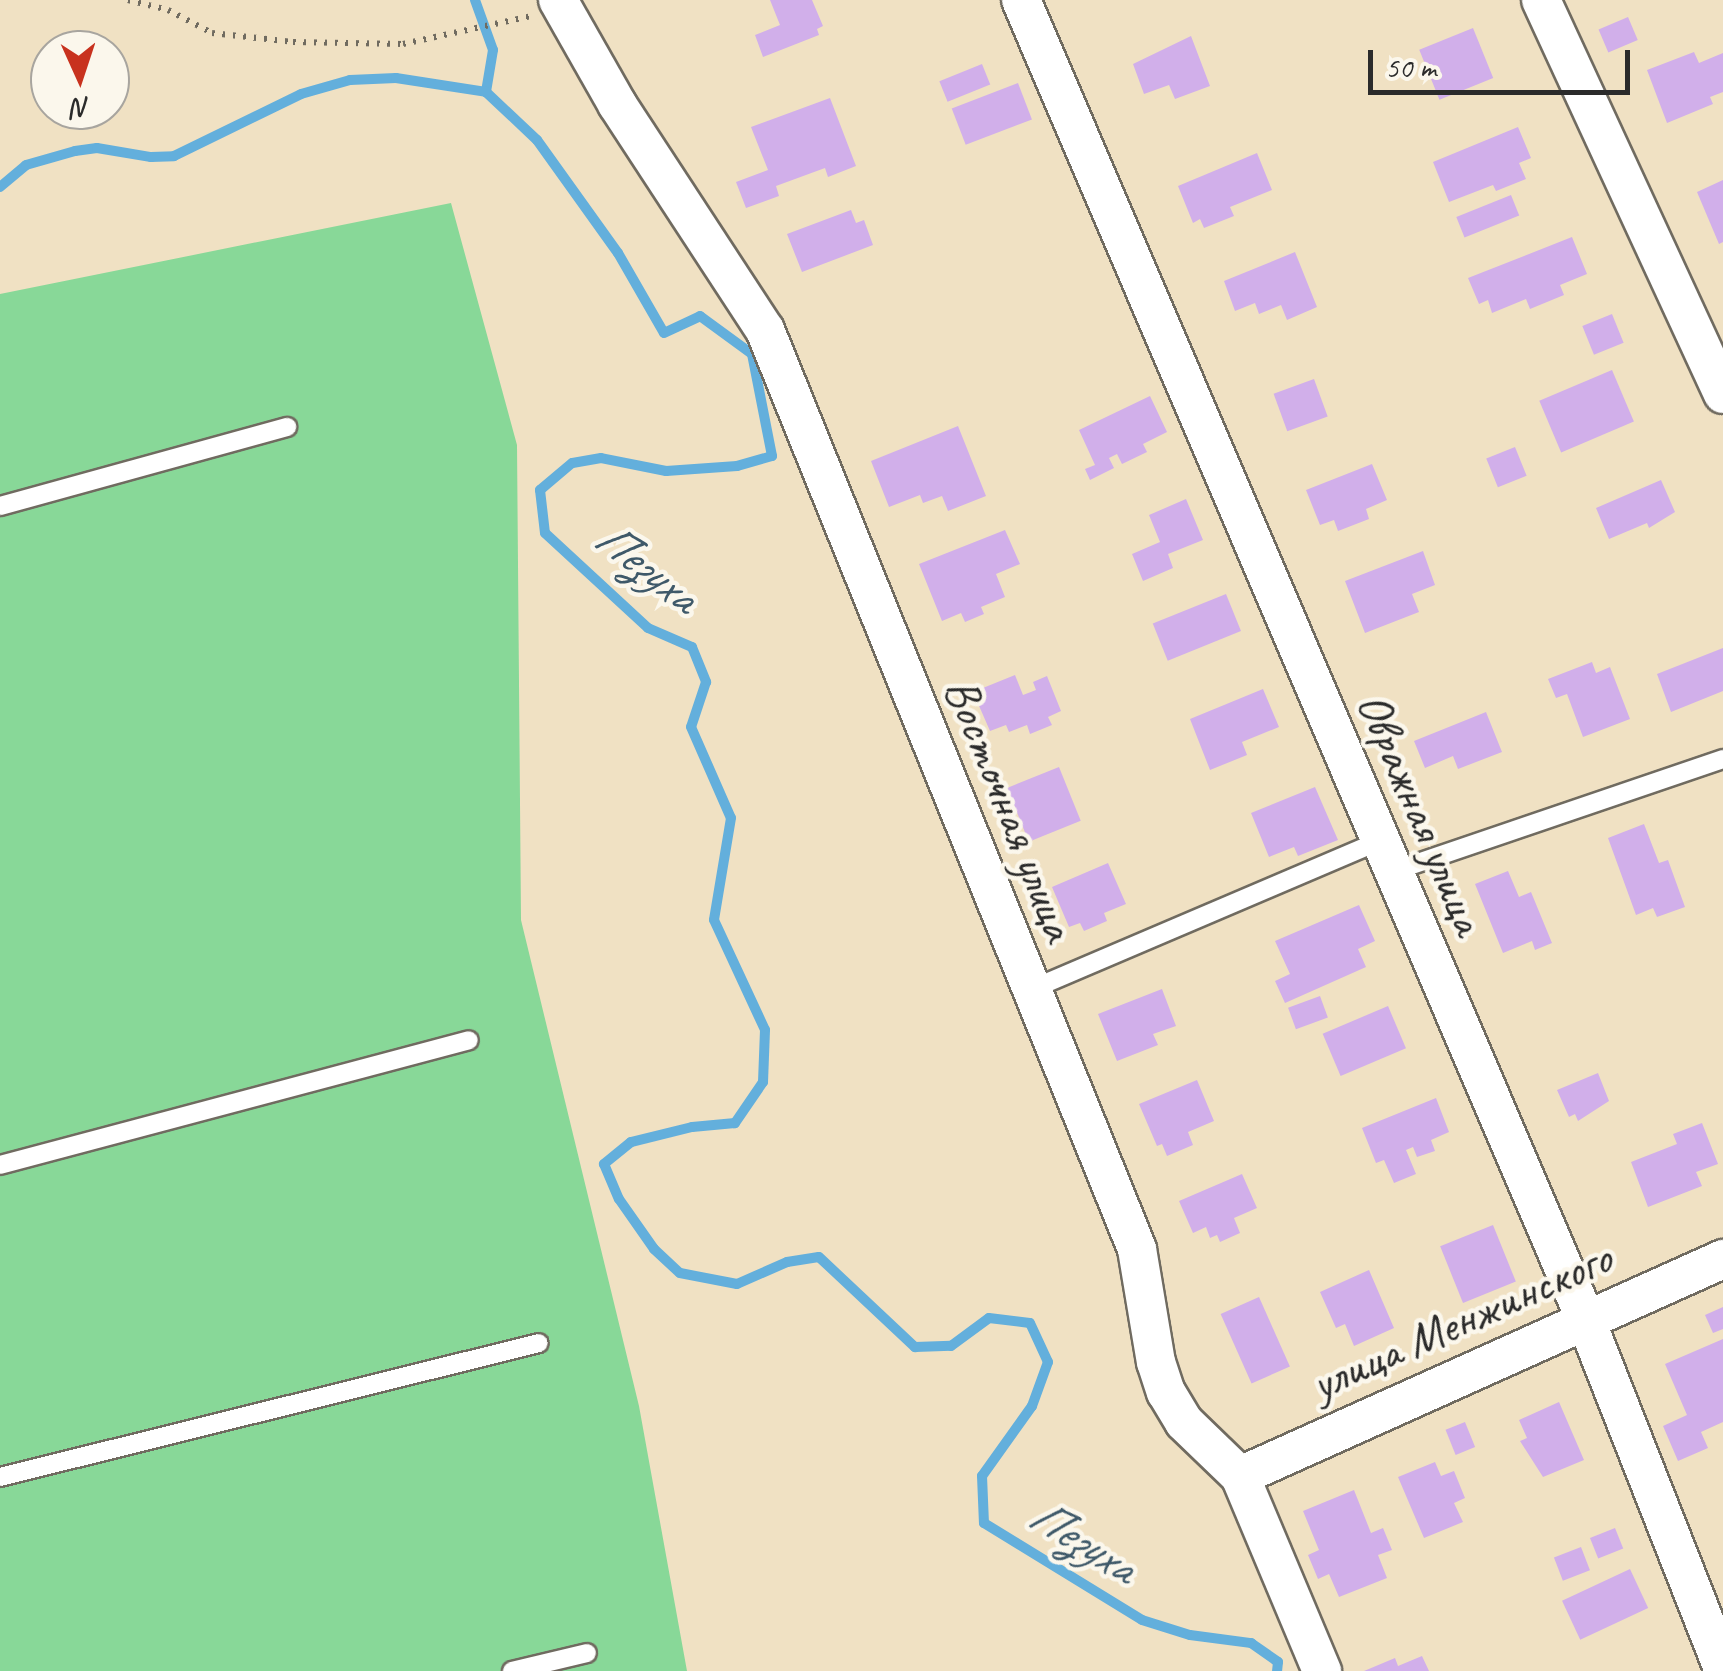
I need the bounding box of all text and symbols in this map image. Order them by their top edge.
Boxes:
north arrow [30,30,130,130]
scale bar [1373,30,1636,92]
text: 50 m [1385,48,1436,86]
text: N [72,91,91,126]
water label: Пезуха [583,507,711,625]
street label: Восточная улица [930,667,1090,951]
street label: Овражная улица [1344,683,1498,943]
street label: улица Менжинского [1303,1230,1619,1412]
water label: Пезуха [1018,1484,1148,1596]

